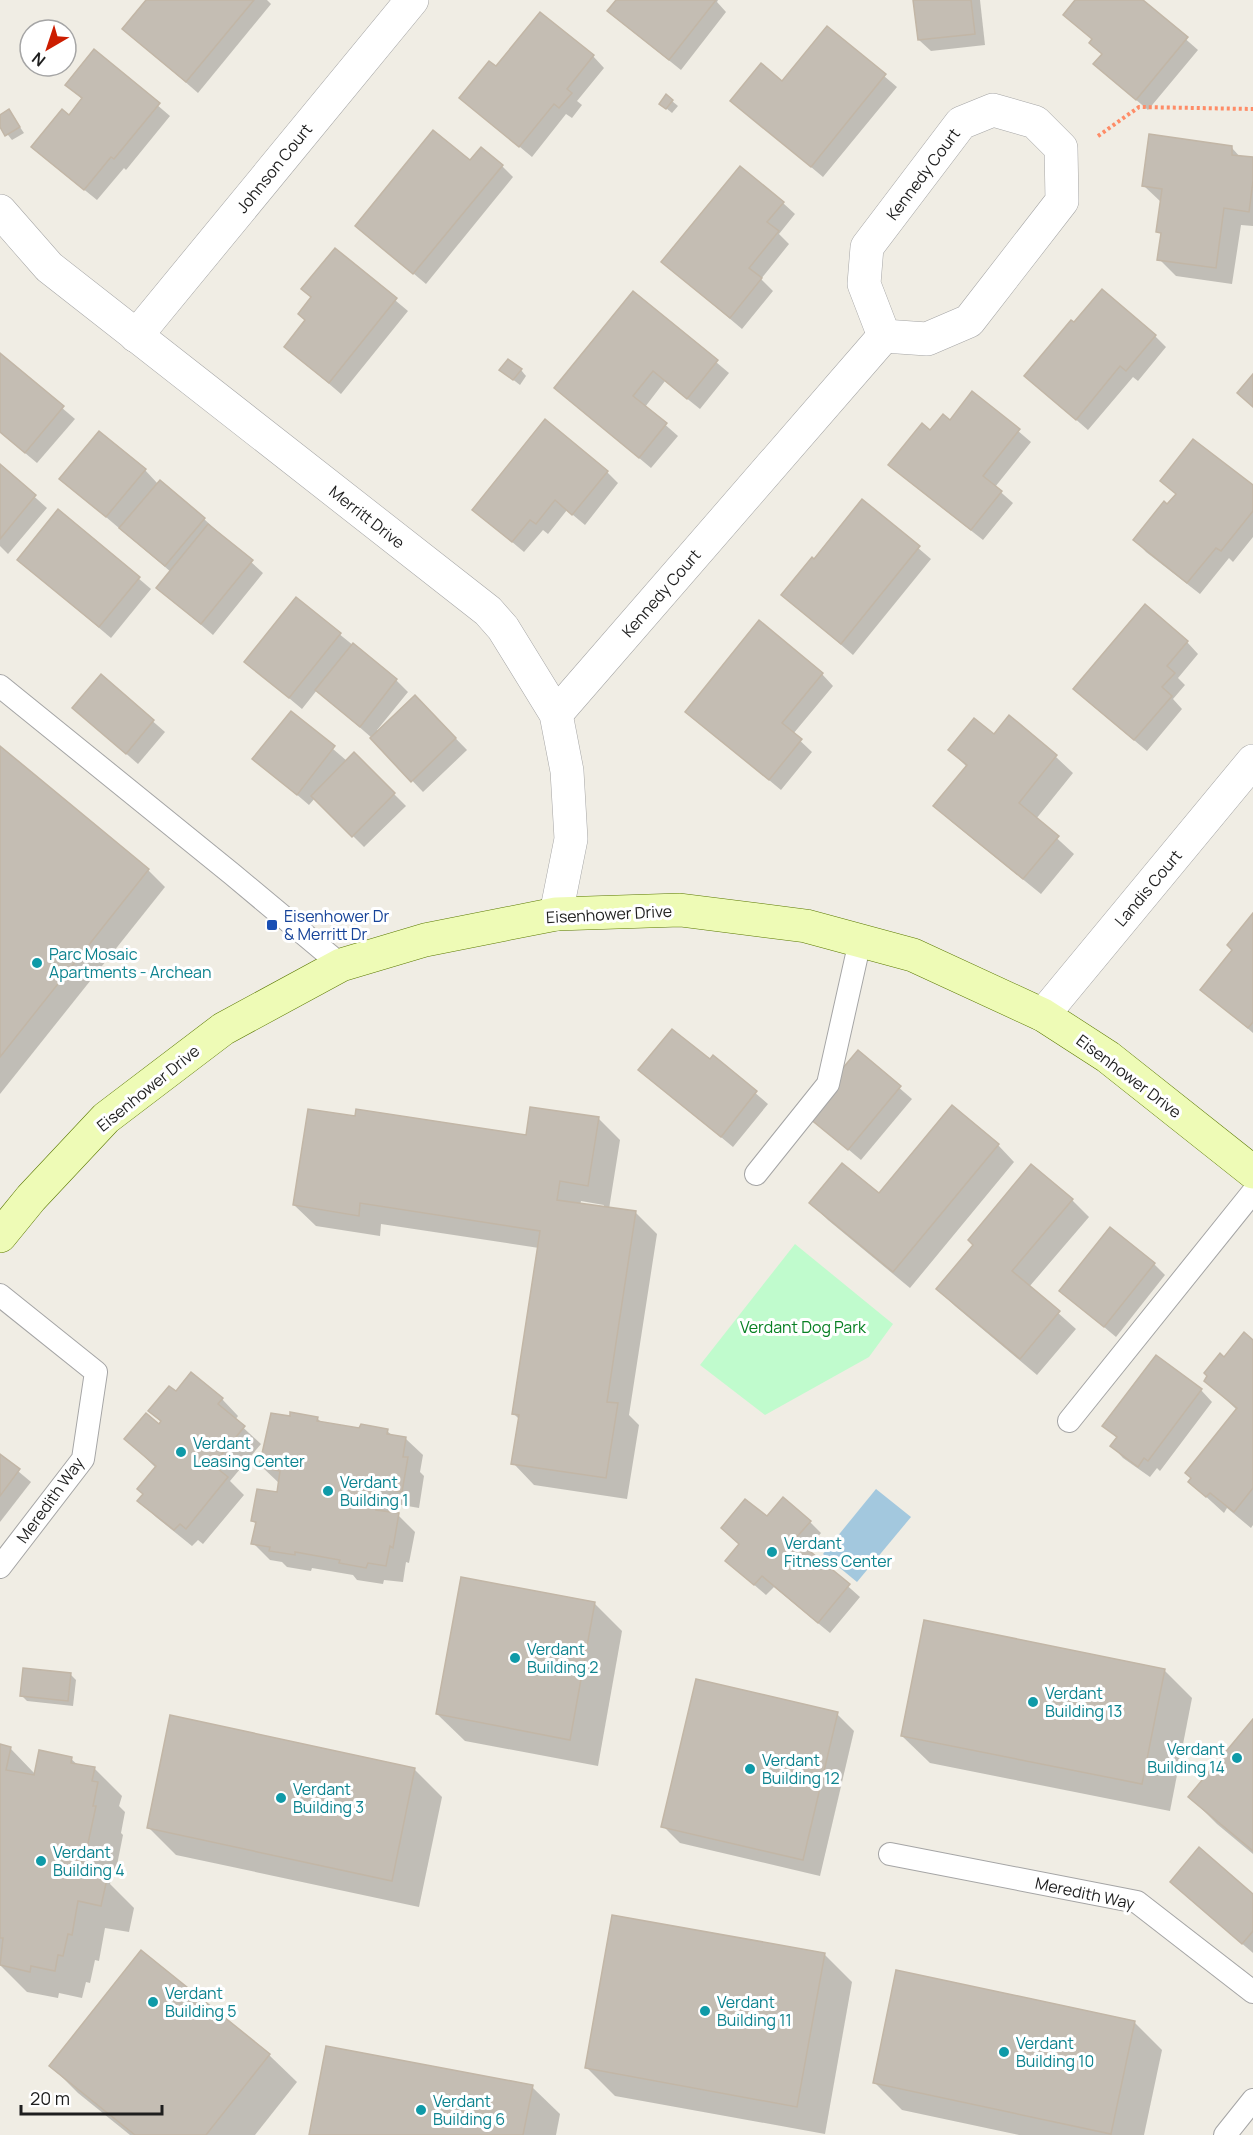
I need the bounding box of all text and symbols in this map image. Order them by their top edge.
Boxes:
north arrow [18,18,78,78]
text: N [27,47,50,72]
street label: Johnson Court [231,119,317,217]
street label: Kennedy Court [881,123,965,225]
street label: Merritt Drive [325,480,409,554]
street label: Kennedy Court [617,544,705,642]
street label: Landis Court [1109,845,1187,931]
street label: Eisenhower Drive [545,900,673,928]
place label: Eisenhower Dr & Merritt Dr [284,905,390,945]
marker: Eisenhower Dr & Merritt Dr [265,918,279,932]
place label: Parc Mosaic Apartments - Archean [49,943,211,983]
marker: Parc Mosaic Apartments - Archean [30,956,44,970]
street label: Eisenhower Drive [1072,1029,1186,1123]
street label: Eisenhower Drive [92,1040,204,1136]
park label: Verdant Dog Park [740,1316,867,1338]
place label: Verdant Leasing Center [193,1432,305,1472]
marker: Verdant Leasing Center [174,1445,188,1459]
street label: Meredith Way [11,1452,89,1547]
place label: Verdant Building 1 [340,1471,408,1511]
marker: Verdant Building 1 [321,1484,335,1498]
place label: Verdant Fitness Center [784,1532,893,1572]
marker: Verdant Fitness Center [765,1545,779,1559]
place label: Verdant Building 2 [527,1638,598,1678]
marker: Verdant Building 2 [508,1651,522,1665]
place label: Verdant Building 13 [1045,1682,1122,1722]
marker: Verdant Building 13 [1026,1695,1040,1709]
place label: Verdant Building 14 [1147,1738,1225,1778]
place label: Verdant Building 12 [762,1749,840,1789]
marker: Verdant Building 14 [1230,1751,1244,1765]
marker: Verdant Building 12 [743,1762,757,1776]
place label: Verdant Building 3 [293,1778,364,1818]
marker: Verdant Building 3 [274,1791,288,1805]
place label: Verdant Building 4 [53,1841,125,1881]
marker: Verdant Building 4 [34,1854,48,1868]
street label: Meredith Way [1033,1872,1137,1914]
place label: Verdant Building 5 [165,1982,236,2022]
place label: Verdant Building 11 [717,1991,792,2031]
marker: Verdant Building 5 [146,1995,160,2009]
marker: Verdant Building 11 [698,2004,712,2018]
place label: Verdant Building 10 [1016,2032,1094,2072]
marker: Verdant Building 10 [997,2045,1011,2059]
scale bar [21,2078,162,2116]
text: 20 m [30,2086,70,2110]
place label: Verdant Building 6 [433,2090,505,2130]
marker: Verdant Building 6 [414,2103,428,2117]

